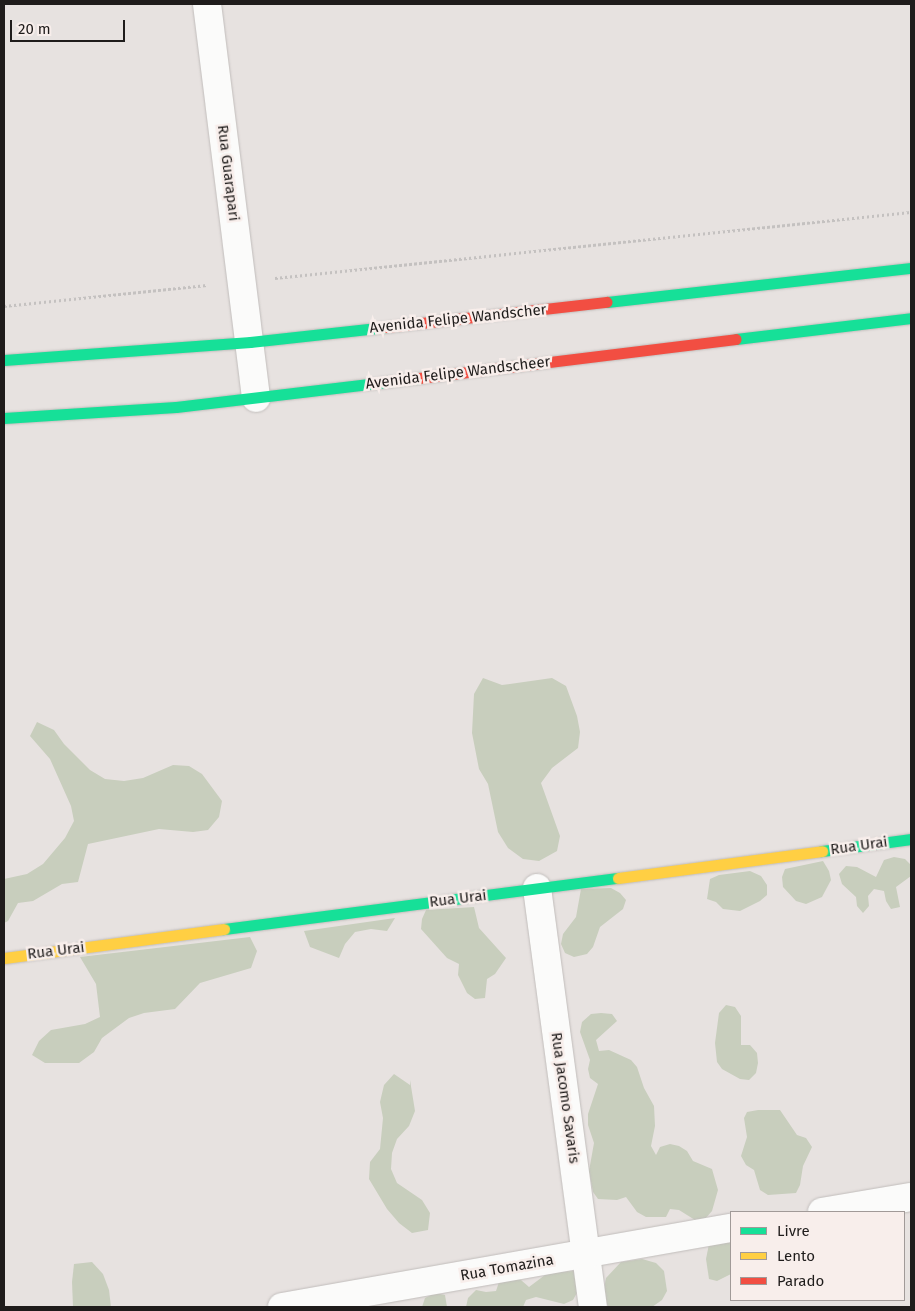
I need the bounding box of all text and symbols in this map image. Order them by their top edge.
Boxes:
scale bar [12,10,128,42]
text: 20 m [18,20,51,38]
street label: Rua Guarapari [213,124,243,222]
street label: Avenida Felipe Wandscher [369,301,547,337]
street label: Avenida Felipe Wandscheer [365,353,551,393]
street label: Rua Urai [829,833,889,859]
street label: Rua Urai [428,887,488,911]
street label: Rua Urai [26,939,86,963]
street label: Rua Jacomo Savaris [547,1031,583,1165]
legend [730,1211,905,1301]
text: Livre [777,1222,810,1240]
text: Lento [777,1247,815,1265]
street label: Rua Tomazina [459,1251,555,1285]
text: Parado [777,1272,824,1290]

